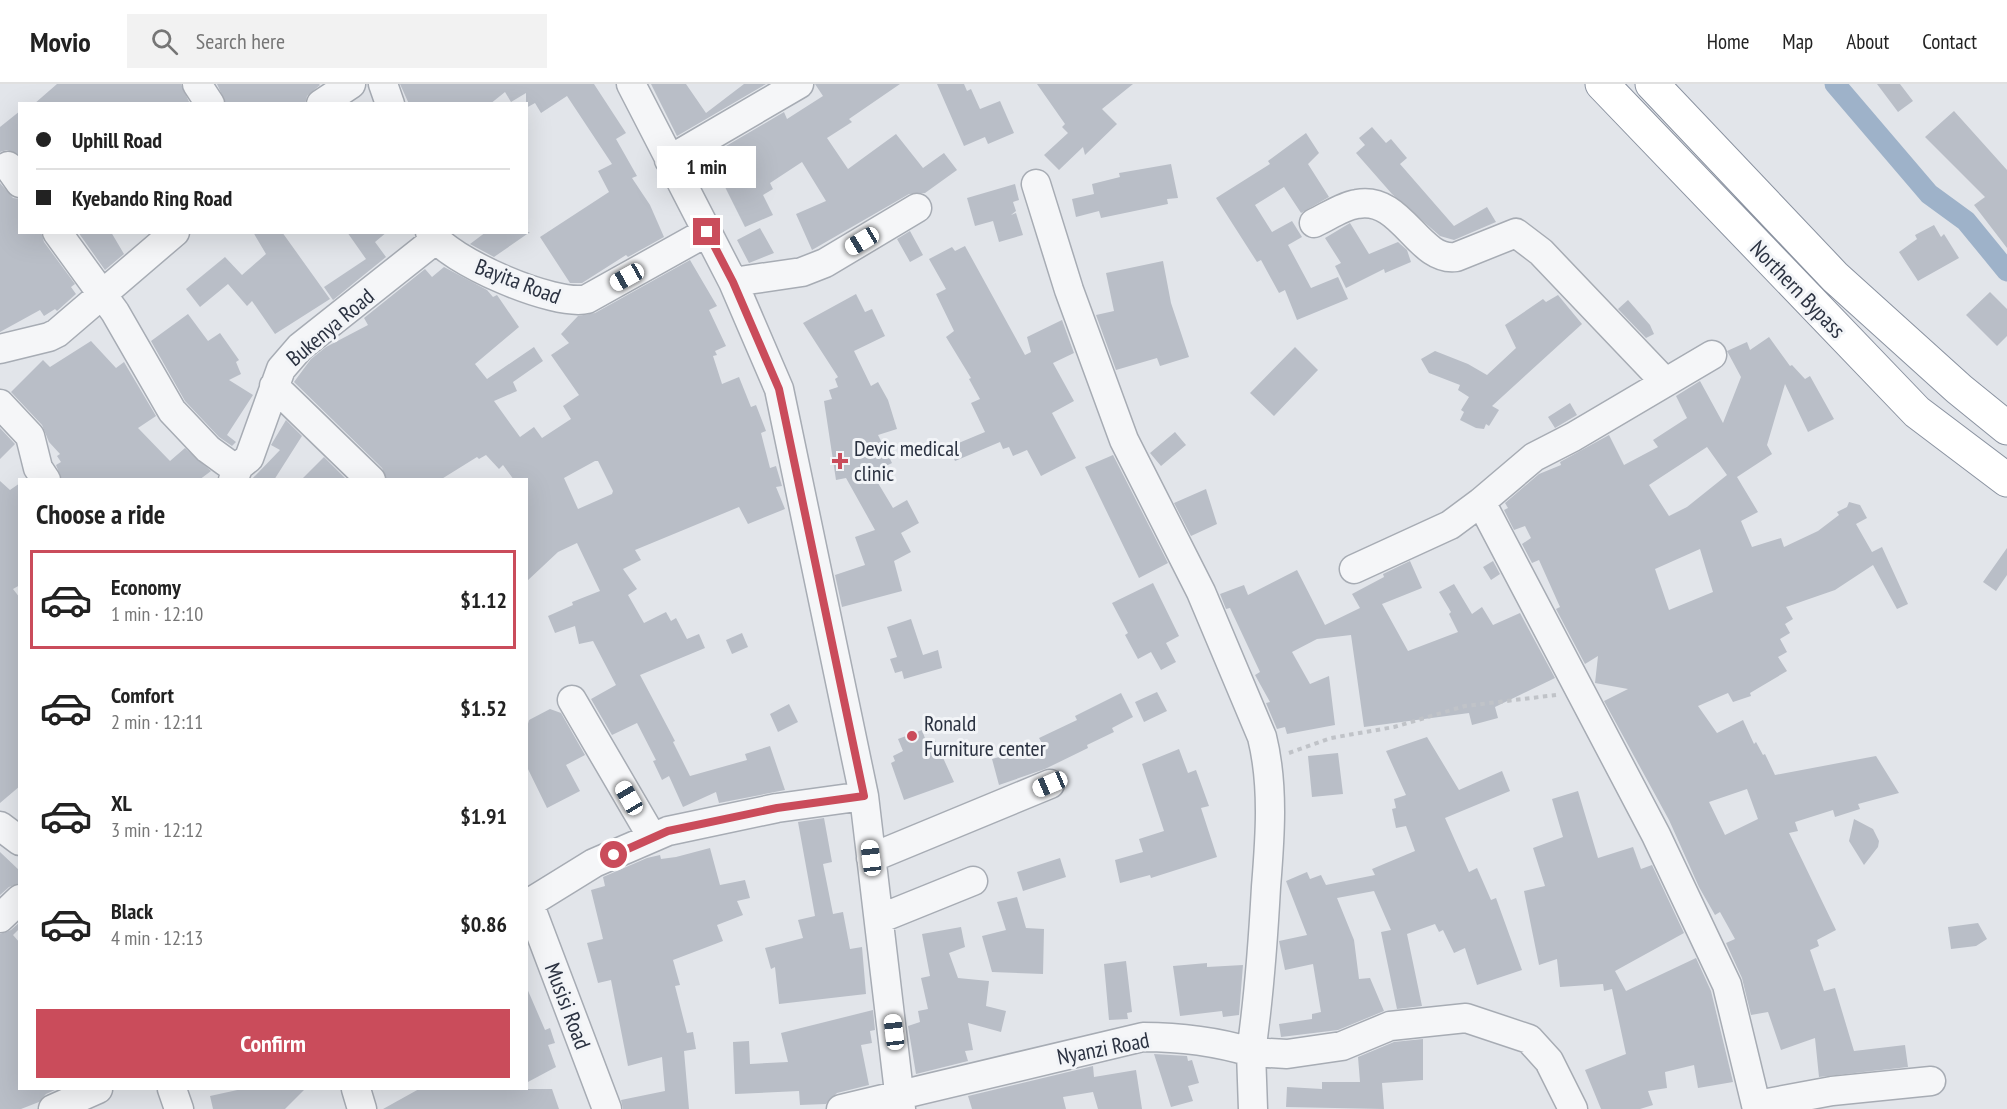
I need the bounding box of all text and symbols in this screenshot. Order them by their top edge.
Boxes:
search box [127,14,547,68]
text: Movio [30,23,91,60]
icon: search [148,25,181,58]
text: Search here [196,27,285,55]
text: Home [1707,28,1749,55]
text: Map [1782,28,1813,55]
text: About [1846,28,1889,55]
text: Contact [1922,28,1977,55]
text: Uphill Road [72,126,162,154]
callout: 1 min [658,145,756,187]
text: 1 min [686,154,727,180]
text: Kyebando Ring Road [72,184,232,212]
route end [693,218,720,245]
car [842,224,882,258]
street label: Northern Bypass [1745,234,1851,344]
street label: Bayita Road [471,252,565,310]
car [607,260,647,294]
street label: Bukenya Road [280,282,380,372]
place label: Devic medical clinic [854,434,960,487]
marker: Devic medical clinic [831,452,849,470]
text: Choose a ride [36,497,165,531]
icon: car [39,573,93,627]
text: Economy [111,573,181,601]
text: $1.12 [460,586,507,614]
text: 1 min · 12:10 [111,601,203,627]
icon: car [39,681,93,735]
text: Comfort [111,681,174,709]
text: $1.52 [460,694,507,722]
text: 2 min · 12:11 [111,709,203,735]
place label: Ronald Furniture center [924,709,1046,762]
marker: Ronald Furniture center [905,729,919,743]
car [1030,769,1070,799]
car [612,778,646,818]
icon: car [39,789,93,843]
text: XL [111,789,132,817]
text: $1.91 [460,802,507,830]
text: 3 min · 12:12 [111,817,203,843]
car [860,839,882,877]
route start [600,841,627,868]
icon: car [39,897,93,951]
text: Black [111,897,153,925]
text: $0.86 [460,910,507,938]
text: 4 min · 12:13 [111,925,203,951]
street label: Musisi Road [539,959,597,1053]
button: Confirm [36,1009,510,1078]
car [883,1013,905,1051]
street label: Nyanzi Road [1054,1025,1152,1071]

